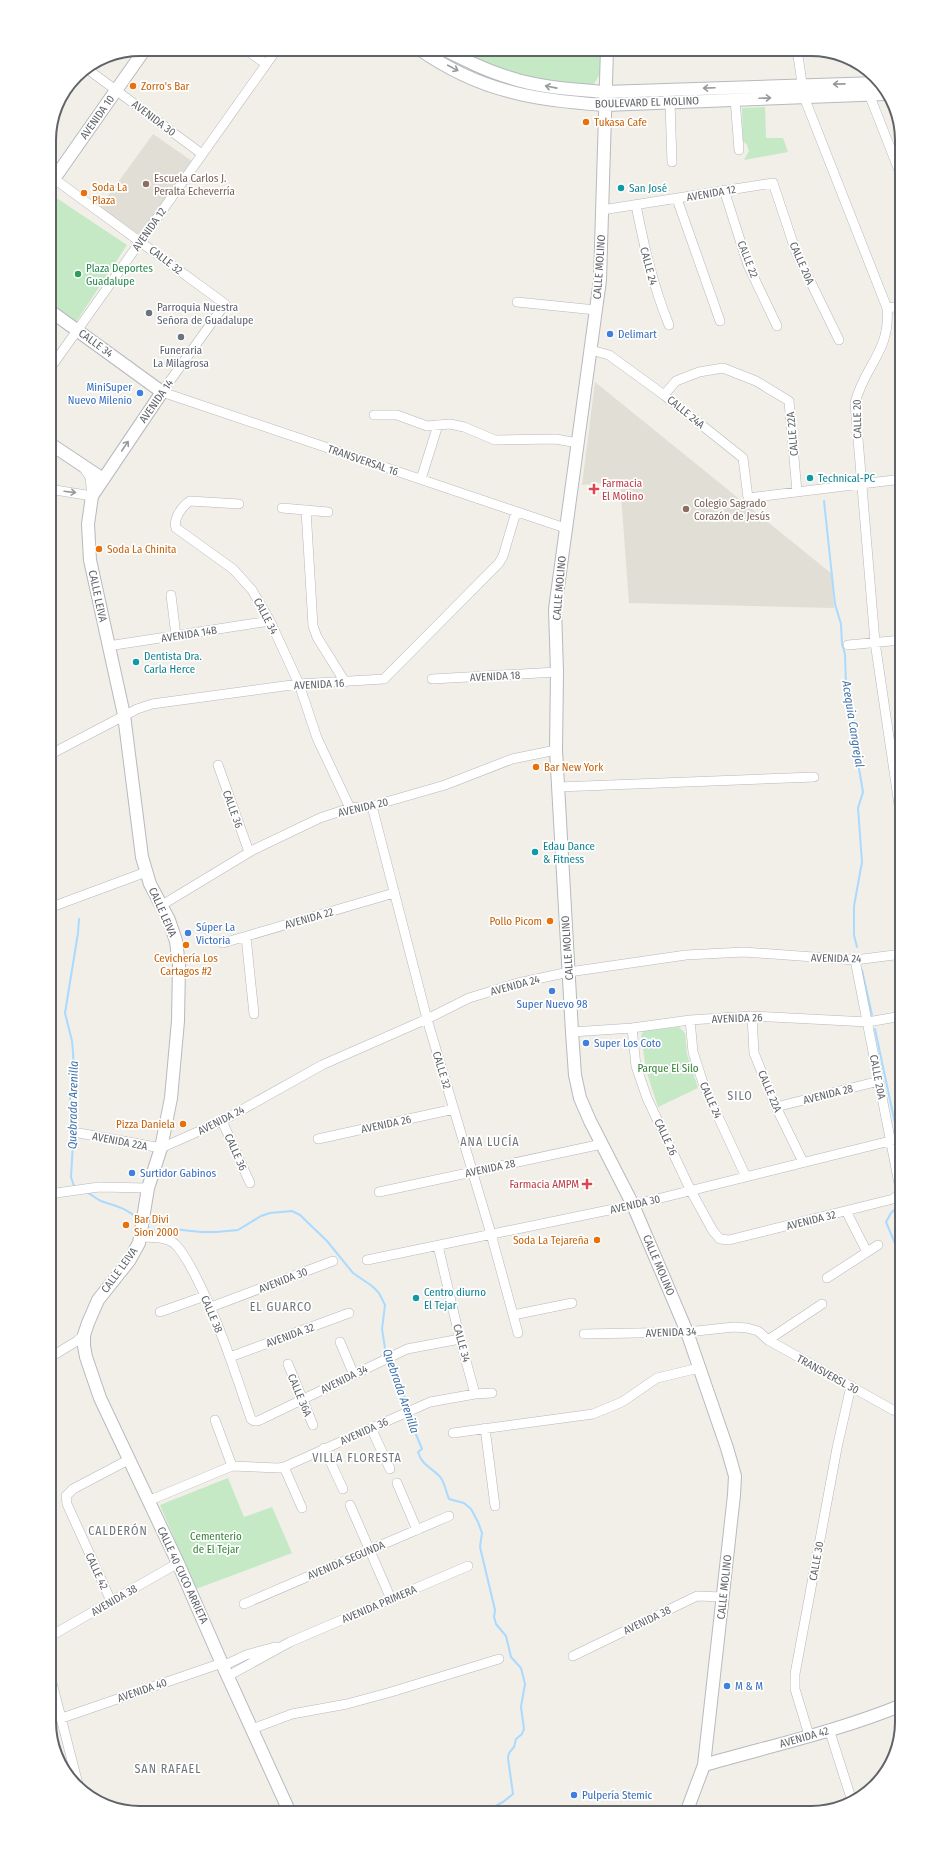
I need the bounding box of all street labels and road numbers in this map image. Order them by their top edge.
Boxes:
street label: AVENIDA 10 [78,93,117,142]
street label: BOULEVARD EL MOLINO [595,94,699,111]
street label: AVENIDA 30 [129,98,178,139]
street label: AVENIDA 12 [685,183,737,204]
street label: AVENIDA 12 [130,205,169,253]
street label: CALLE MOLINO [591,234,608,300]
street label: CALLE 22 [735,239,761,280]
street label: CALLE 20A [786,240,817,287]
street label: CALLE 32 [146,244,185,277]
street label: CALLE 24 [637,246,660,287]
street label: CALLE 34 [76,327,116,361]
street label: AVENIDA 14 [137,376,177,426]
street label: CALLE 24A [664,393,707,432]
street label: CALLE 20 [851,399,864,439]
street label: CALLE 22A [784,411,801,457]
street label: TRANSVERSAL 16 [326,442,400,479]
street label: CALLE MOLINO [550,555,569,621]
street label: CALLE LEIVA [86,569,109,624]
street label: CALLE 34 [251,596,281,637]
street label: AVENIDA 14B [160,624,218,645]
street label: AVENIDA 18 [470,669,521,684]
street label: AVENIDA 16 [294,677,345,692]
street label: CALLE 36 [220,788,246,830]
street label: AVENIDA 20 [337,795,390,820]
street label: CALLE LEIVA [146,885,179,939]
street label: AVENIDA 22 [283,905,335,932]
street label: CALLE MOLINO [559,915,576,981]
street label: AVENIDA 24 [811,952,862,965]
street label: AVENIDA 24 [489,972,542,998]
street label: AVENIDA 26 [711,1011,763,1026]
street label: CALLE 32 [430,1050,453,1091]
street label: CALLE 20A [867,1054,888,1101]
street label: CALLE 22A [755,1068,784,1114]
street label: CALLE 24 [697,1080,725,1121]
street label: AVENIDA 28 [802,1082,855,1107]
street label: AVENIDA 24 [196,1103,247,1138]
street label: AVENIDA 26 [360,1113,413,1136]
street label: CALLE 26 [651,1117,680,1158]
street label: AVENIDA 22A [91,1130,149,1153]
street label: CALLE 36 [222,1132,250,1173]
street label: AVENIDA 28 [464,1157,517,1180]
street label: AVENIDA 30 [609,1192,662,1217]
street label: AVENIDA 32 [785,1208,837,1233]
street label: CALLE MOLINO [640,1233,677,1298]
street label: CALLE LEIVA [99,1245,140,1296]
street label: AVENIDA 30 [257,1265,310,1296]
street label: CALLE 38 [198,1294,225,1335]
street label: AVENIDA 32 [264,1321,316,1350]
street label: CALLE 34 [450,1323,473,1364]
street label: AVENIDA 34 [645,1325,697,1340]
street label: TRANSVERSL 30 [794,1352,861,1397]
street label: AVENIDA 34 [319,1362,371,1396]
street label: CALLE 36A [285,1372,314,1419]
street label: AVENIDA 36 [338,1415,391,1448]
street label: CALLE 40 CUCO ARRIETA [154,1525,211,1626]
street label: AVENIDA SEGUNDA [306,1538,387,1583]
street label: CALLE 30 [807,1540,826,1582]
street label: CALLE 42 [82,1551,111,1592]
street label: CALLE MOLINO [715,1554,734,1620]
street label: AVENIDA 38 [89,1582,140,1619]
street label: AVENIDA PRIMERA [340,1583,419,1626]
street label: AVENIDA 38 [621,1603,673,1637]
street label: AVENIDA 40 [116,1676,169,1705]
street label: AVENIDA 42 [778,1724,830,1751]

